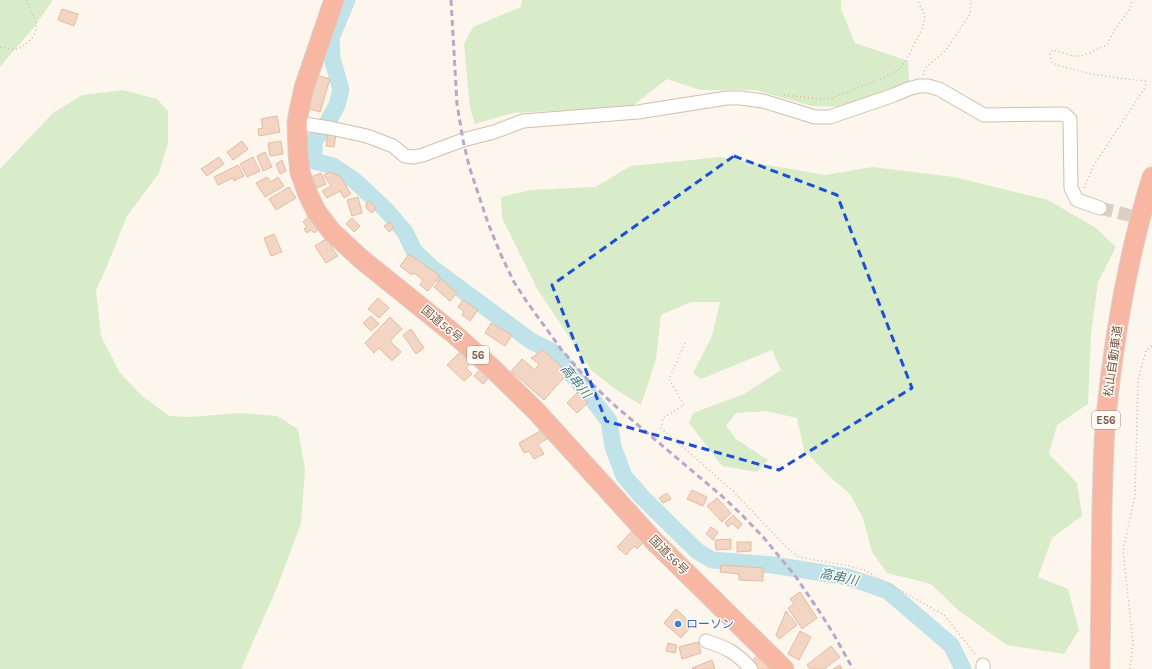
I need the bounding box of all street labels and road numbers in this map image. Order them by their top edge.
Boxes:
street label: 国道56号 [418,303,466,345]
street label: 松山自動車道 [1101,324,1125,398]
road number: 56 [467,346,489,364]
road number: E56 [1092,411,1120,429]
street label: 国道56号 [646,532,692,578]

